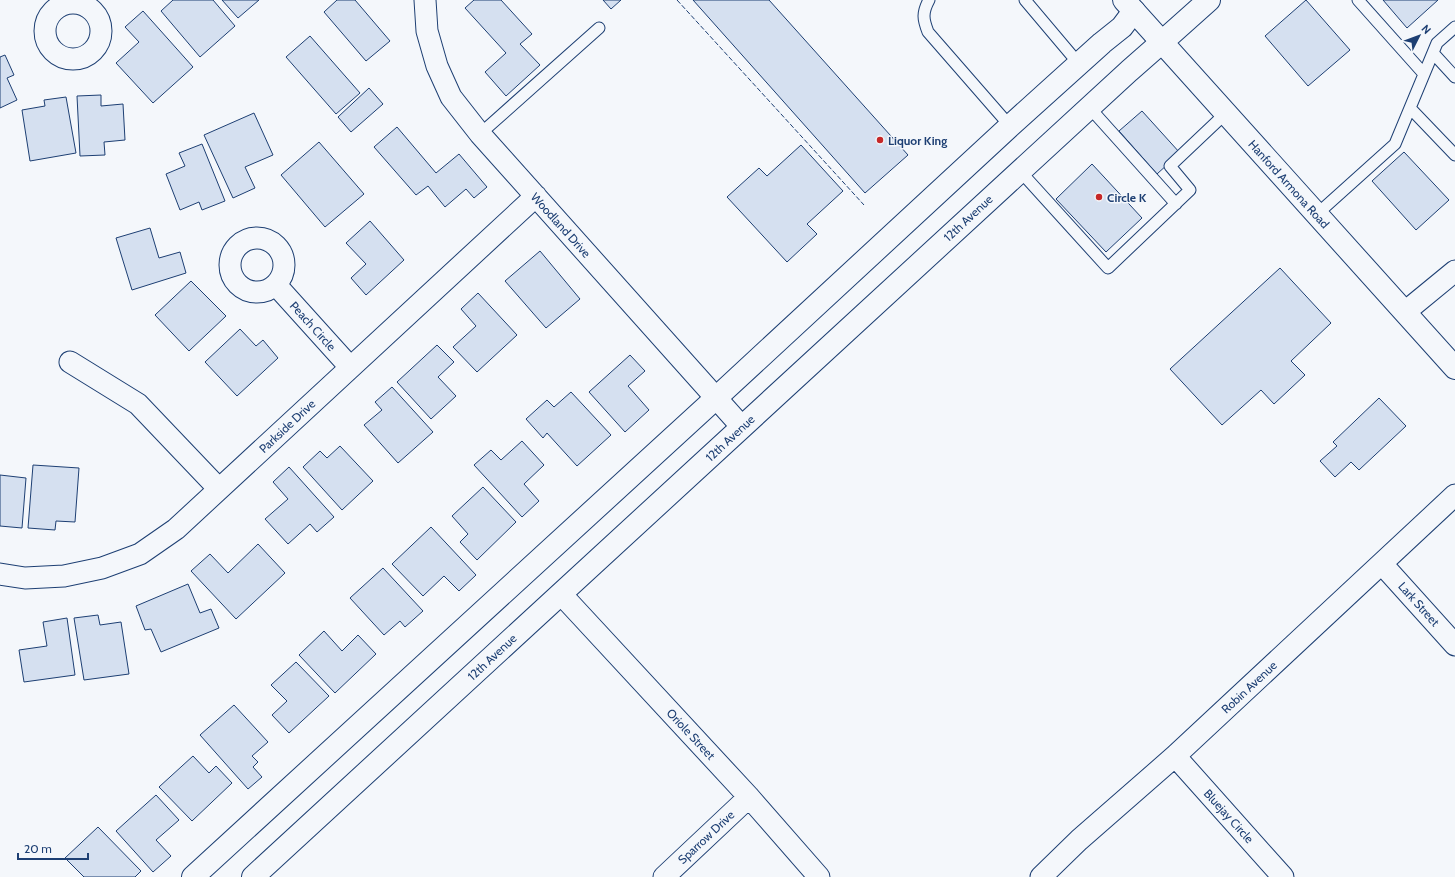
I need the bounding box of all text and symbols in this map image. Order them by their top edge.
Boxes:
north arrow [1399,16,1439,56]
text: N [1419,22,1434,37]
place label: Liquor King [888,133,947,148]
marker: Liquor King [875,135,885,145]
street label: Hanford Armona Road [1245,137,1333,231]
street label: Woodland Drive [528,189,594,261]
place label: Circle K [1107,190,1147,205]
street label: 12th Avenue [940,192,996,244]
marker: Circle K [1094,192,1104,202]
street label: Peach Circle [287,298,339,354]
street label: Parkside Drive [256,396,318,456]
street label: 12th Avenue [702,412,758,464]
street label: Lark Street [1395,579,1443,629]
street label: 12th Avenue [464,631,520,683]
street label: Robin Avenue [1218,658,1280,716]
street label: Oriole Street [663,705,719,763]
street label: Bluejay Circle [1201,786,1257,846]
street label: Sparrow Drive [675,807,737,867]
scale bar [18,835,88,861]
text: 20 m [24,841,52,856]

